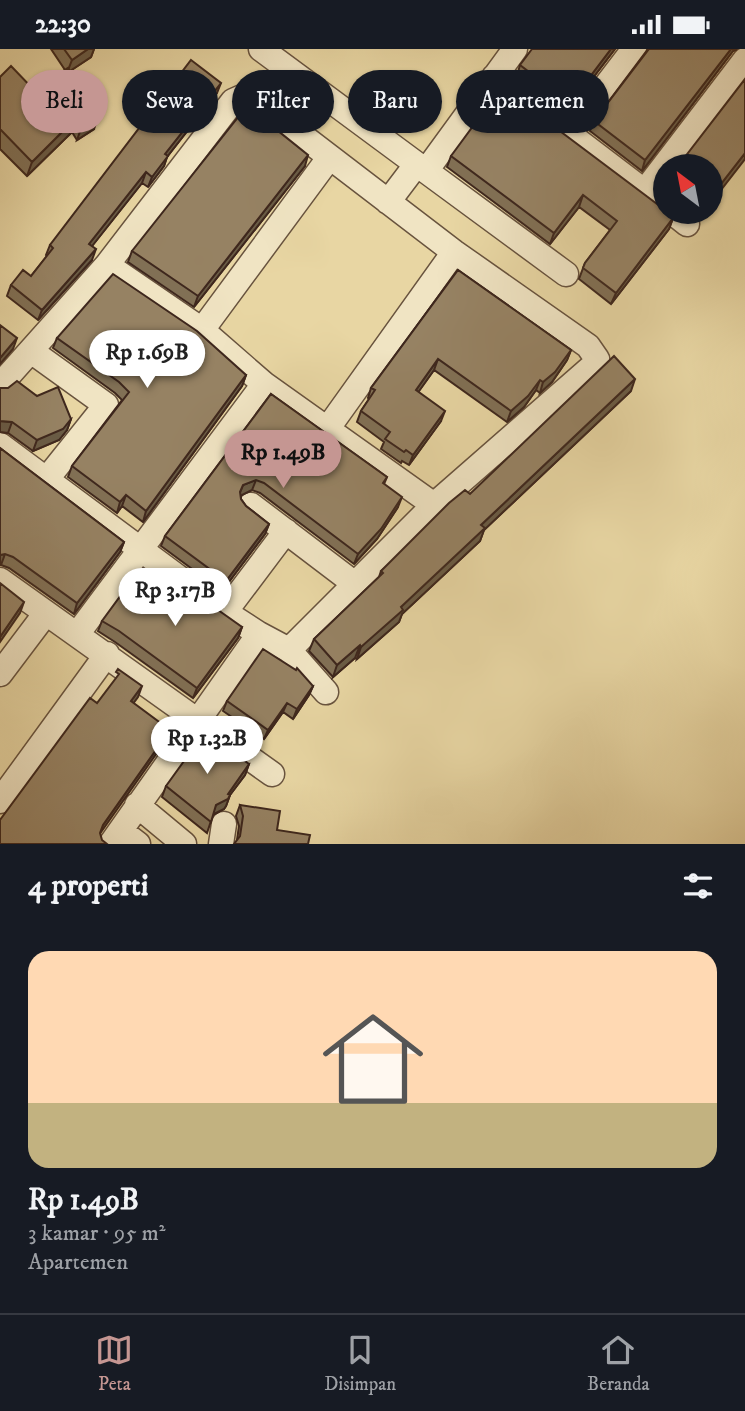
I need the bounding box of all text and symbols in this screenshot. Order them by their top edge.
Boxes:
text: 22:30 [35,8,91,41]
chip: Beli [21,70,108,133]
chip: Sewa [122,70,218,133]
chip: Filter [232,70,334,133]
chip: Baru [348,70,442,133]
chip: Apartemen [456,70,609,133]
north arrow [653,154,723,224]
map controls [653,154,723,224]
pin: Rp 1.69B [75,331,219,390]
text: Rp 1.69B [105,338,189,367]
pin: Rp 1.49B [211,431,355,490]
text: Rp 1.49B [240,438,326,467]
pin: Rp 3.17B [103,569,247,628]
text: Rp 3.17B [135,576,215,605]
pin: Rp 1.32B [135,717,279,776]
text: Rp 1.32B [167,724,247,753]
icon: filters [679,867,717,905]
text: 4 properti [28,868,148,905]
icon: home [310,996,436,1122]
text: Rp 1.49B [28,1182,139,1219]
text: 3 kamar · 95 m² [28,1219,166,1248]
text: Apartemen [28,1248,128,1277]
tab: Peta [95,1331,133,1396]
tab: Disimpan [324,1331,396,1396]
tab: Beranda [587,1331,650,1396]

